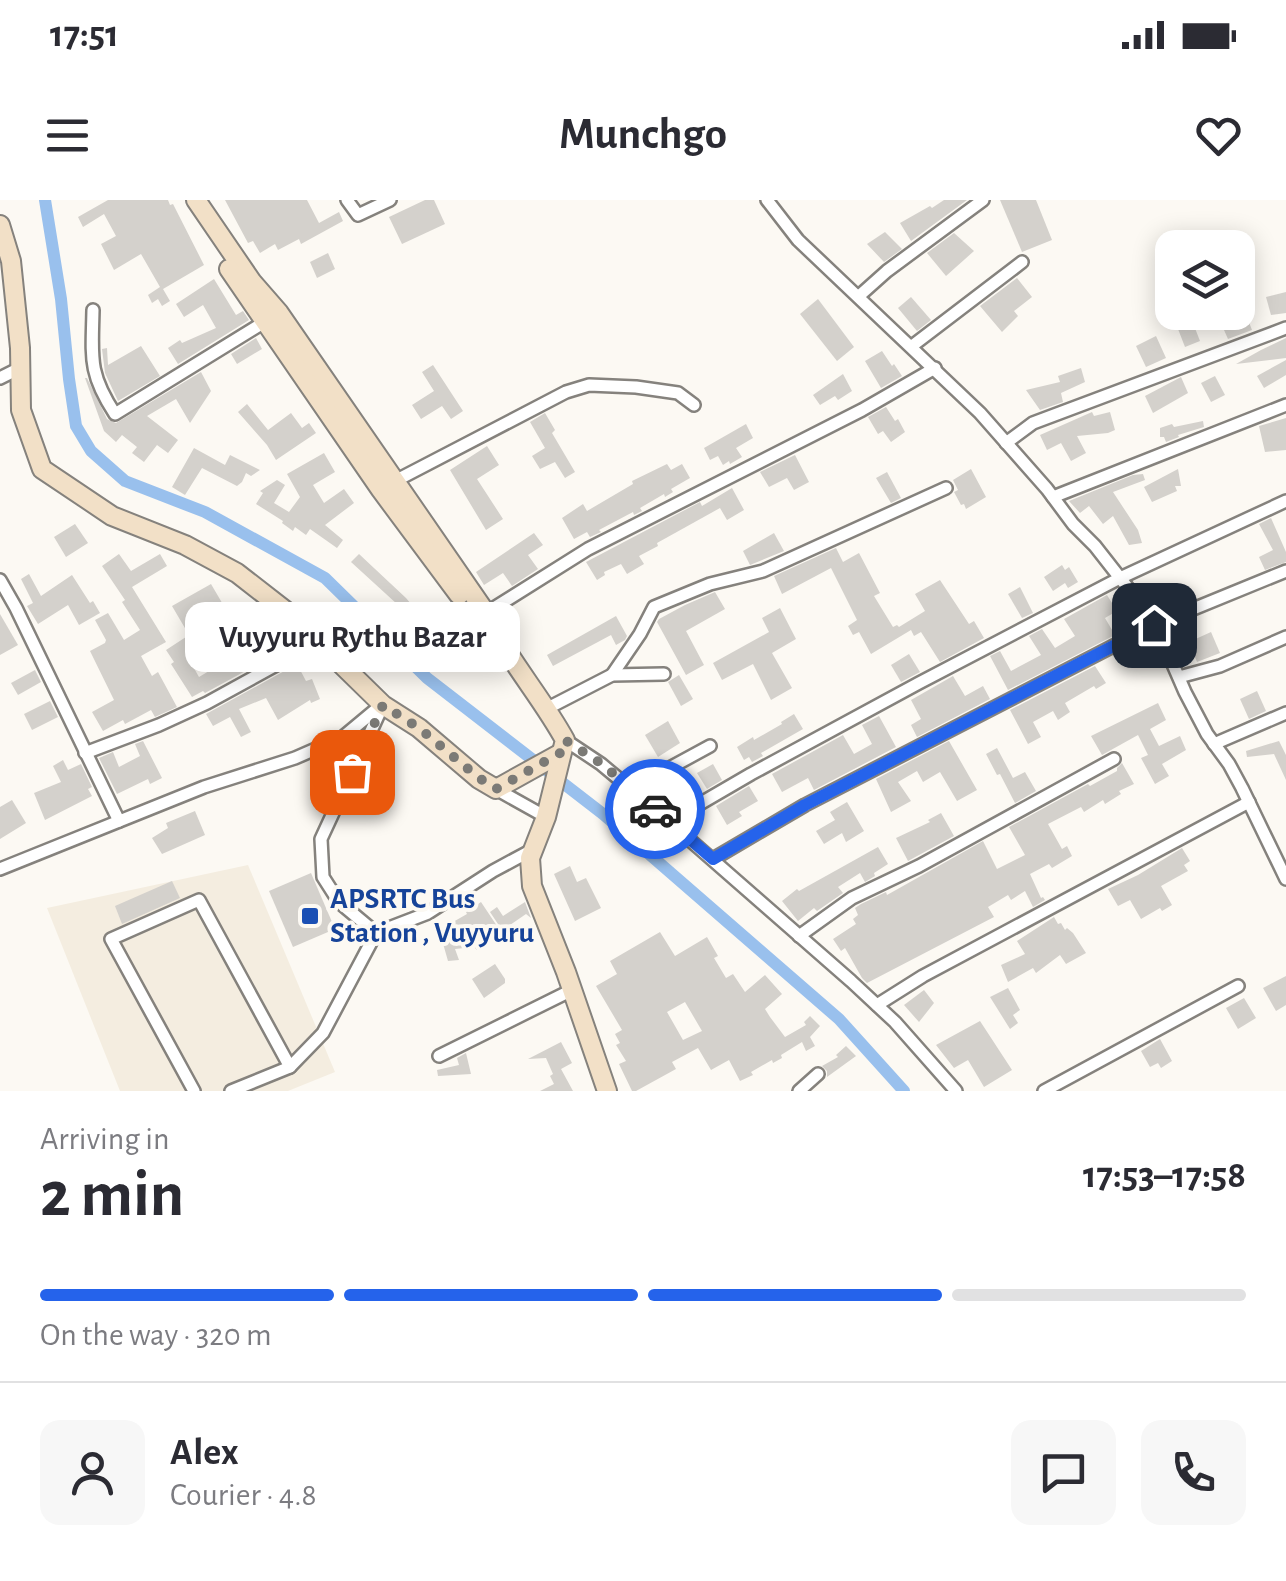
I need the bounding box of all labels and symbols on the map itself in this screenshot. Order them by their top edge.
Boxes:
pin [1112,583,1197,668]
callout: Vuyyuru Rythu Bazar [185,602,520,672]
pin [310,730,395,815]
courier [605,759,705,859]
place label: APSRTC Bus Station , Vuyyuru [330,884,534,948]
marker: APSRTC Bus Station , Vuyyuru [299,905,321,927]

